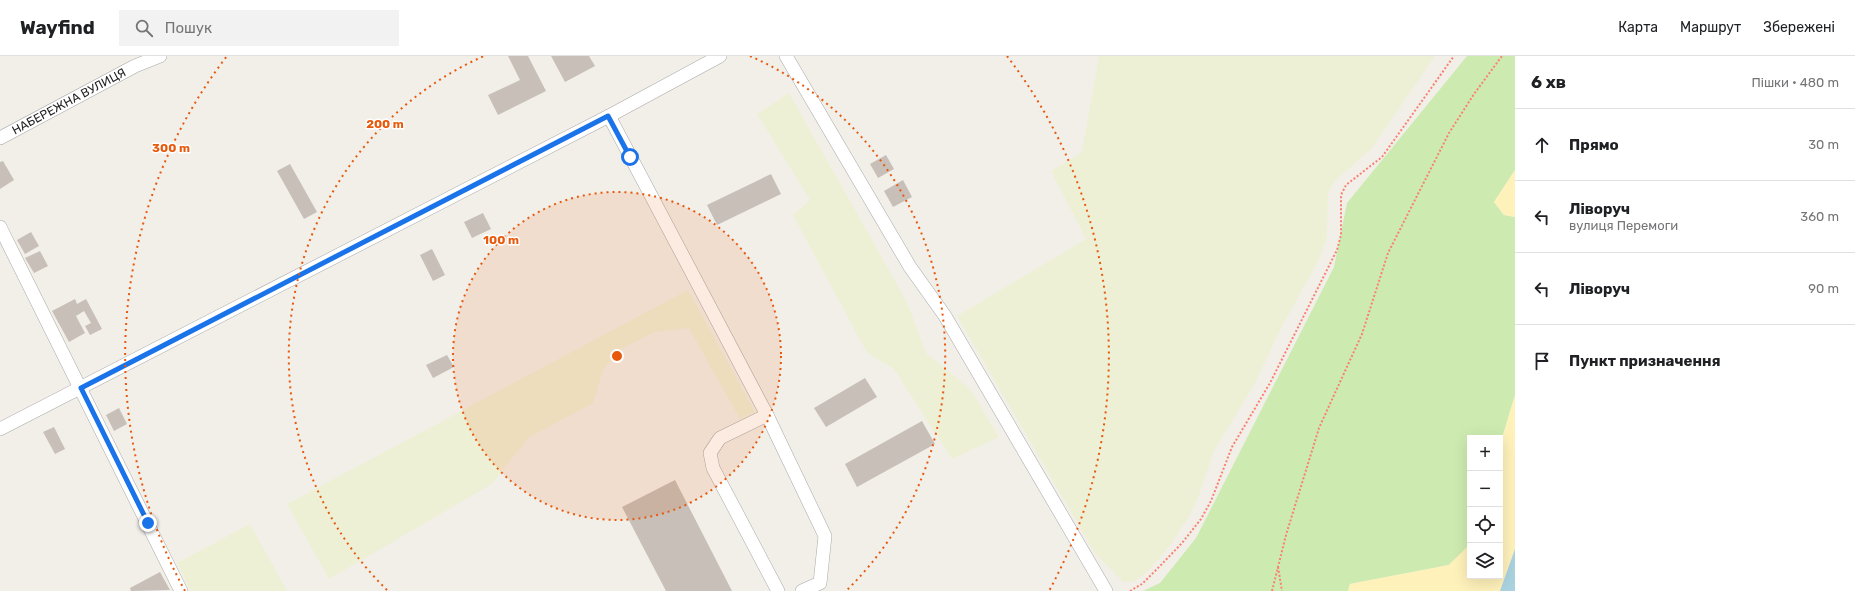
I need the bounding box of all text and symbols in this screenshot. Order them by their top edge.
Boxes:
search box [119,10,399,46]
text: Wayfind [20,16,95,39]
icon: search [133,17,155,39]
text: Пошук [165,19,212,37]
text: Карта [1618,19,1658,36]
text: Маршрут [1680,19,1741,36]
text: Збережені [1763,19,1835,36]
street label: НАБЕРЕЖНА ВУЛИЦЯ [10,65,128,137]
text: 6 хв [1531,72,1566,92]
text: Пішки · 480 m [1751,75,1839,90]
text: 200 m [366,117,404,131]
icon: ahead [1531,134,1553,156]
text: Прямо [1569,136,1619,154]
text: 30 m [1808,137,1839,152]
text: 300 m [152,141,190,155]
route start [621,148,639,166]
text: Ліворуч [1569,200,1630,218]
icon: left [1531,206,1553,228]
text: 360 m [1800,209,1839,224]
text: вулиця Перемоги [1569,218,1678,233]
text: 100 m [483,233,519,247]
icon: left [1531,278,1553,300]
text: Ліворуч [1569,280,1630,298]
text: 90 m [1808,281,1839,296]
centre of rings [610,349,624,363]
icon: arrive [1531,350,1553,372]
text: Пункт призначення [1569,352,1721,370]
map controls [1467,435,1503,579]
button: + [1467,435,1503,471]
button: − [1467,471,1503,507]
button: locate [1467,507,1503,543]
route end [139,514,157,532]
button: layers [1467,543,1503,579]

